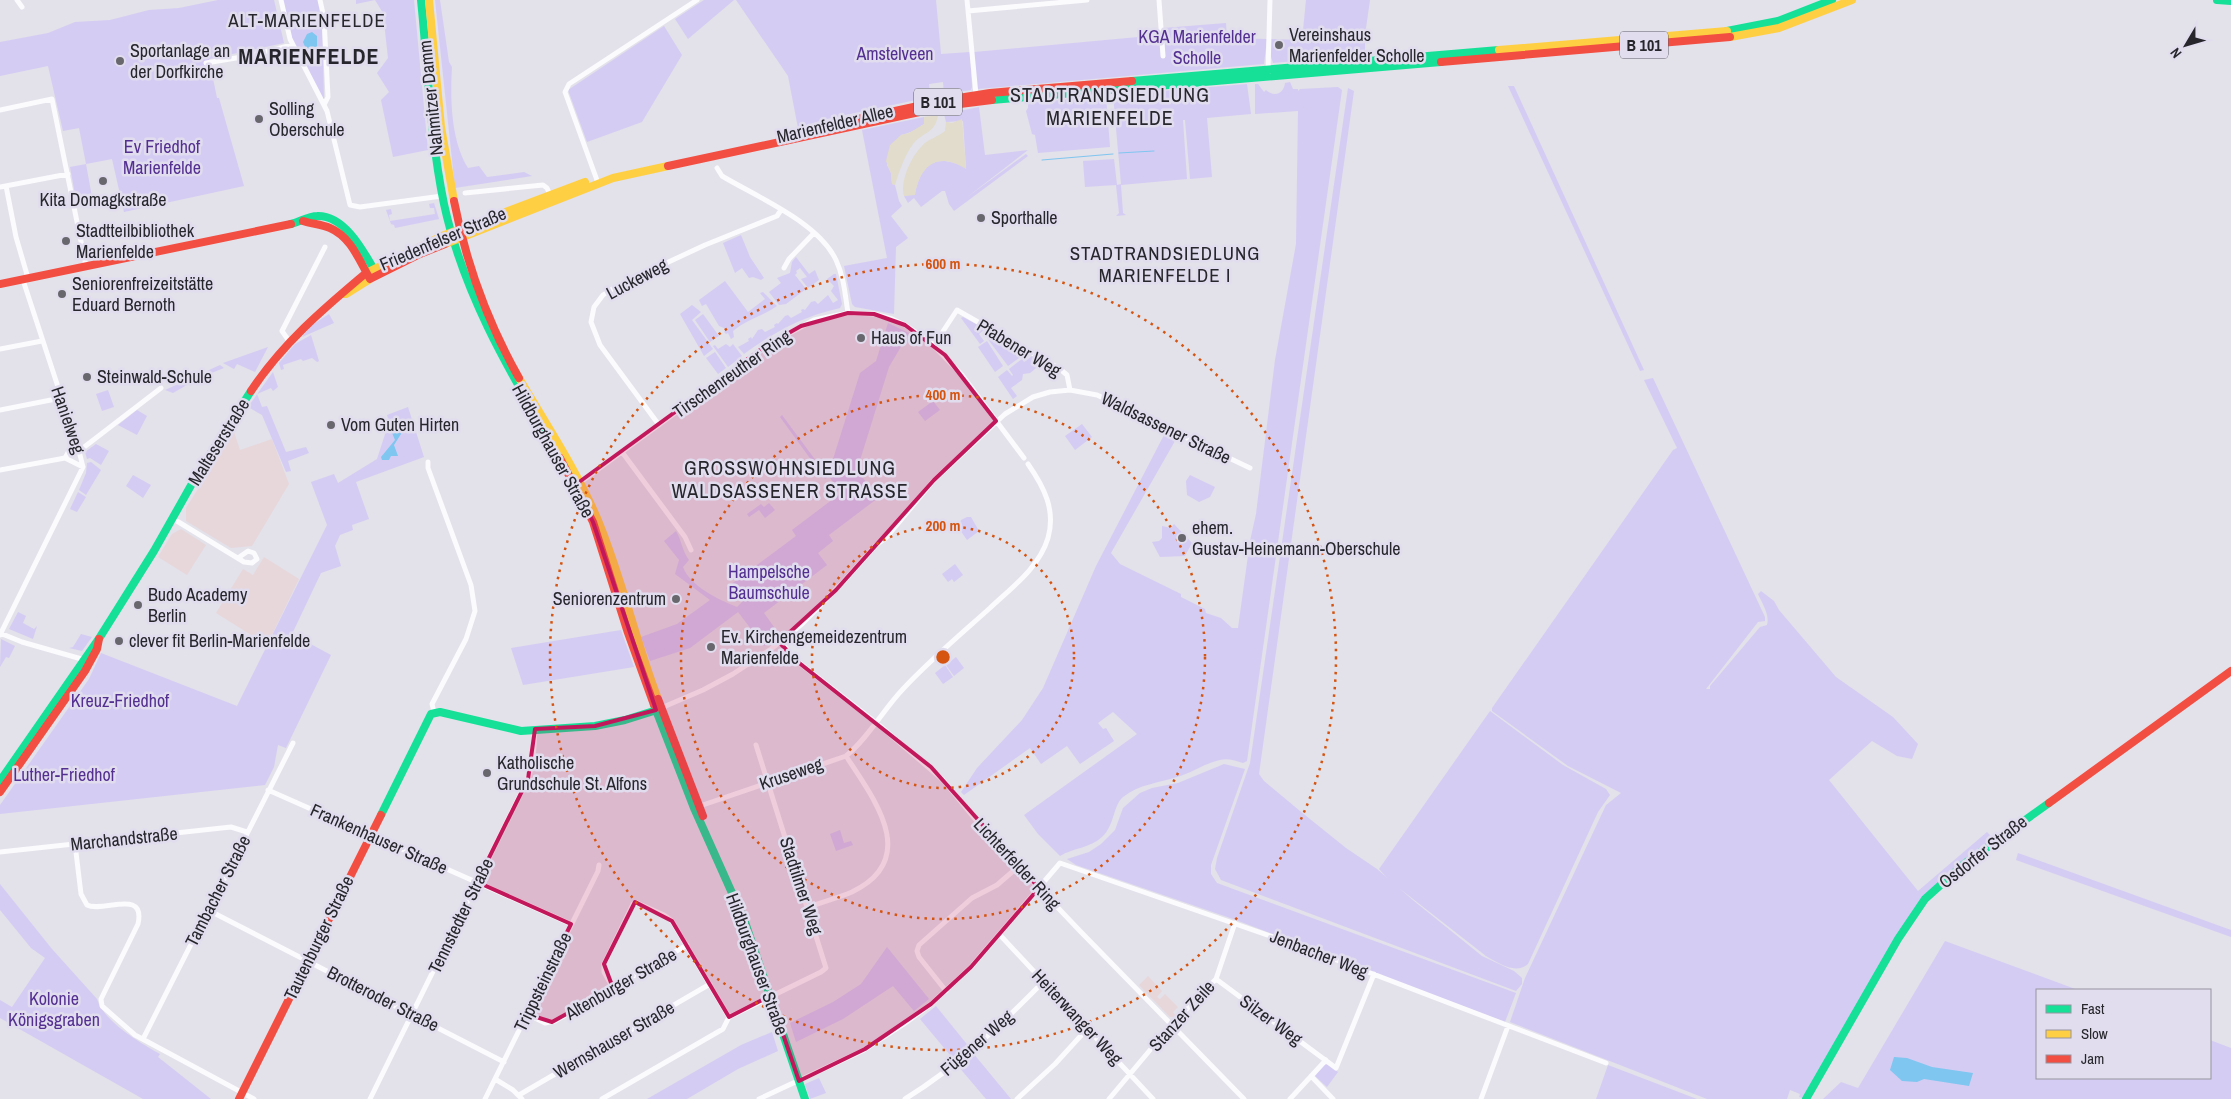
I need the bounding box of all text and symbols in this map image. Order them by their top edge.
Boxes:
district label: ALT-MARIENFELDE [227,7,386,33]
north arrow [2161,20,2211,70]
place label: Vereinshaus Marienfelder Scholle [1289,22,1424,68]
park label: KGA Marienfelder Scholle [1138,24,1256,70]
road number: B 101 [1620,32,1668,58]
place label: Sportanlage an der Dorfkirche [130,38,230,84]
street label: Nahmitzer Damm [412,39,449,157]
marker: Vereinshaus Marienfelder Scholle [1273,39,1285,51]
district label: MARIENFELDE [238,41,380,71]
park label: Amstelveen [855,41,934,66]
text: N [2166,44,2185,62]
marker: Sportanlage an der Dorfkirche [114,55,126,67]
district label: STADTRANDSIEDLUNG MARIENFELDE [1010,81,1210,131]
road number: B 101 [914,88,962,115]
place label: Solling Oberschule [269,96,344,142]
street label: Marienfelder Allee [774,98,896,149]
marker: Solling Oberschule [253,113,265,125]
park label: Ev Friedhof Marienfelde [123,134,201,180]
marker: Kita Domagkstraße [97,175,109,187]
place label: Kita Domagkstraße [39,187,167,212]
street label: Friedenfelser Straße [376,201,510,276]
place label: Sporthalle [991,205,1057,230]
marker: Sporthalle [975,212,987,224]
place label: Stadtteilbibliothek Marienfelde [76,218,195,264]
marker: Stadtteilbibliothek Marienfelde [60,235,72,247]
district label: STADTRANDSIEDLUNG MARIENFELDE I [1070,240,1260,288]
street label: Luckeweg [602,252,673,305]
text: 600 m [926,253,960,274]
place label: Seniorenfreizeitstätte Eduard Bernoth [72,271,213,317]
marker: Seniorenfreizeitstätte Eduard Bernoth [56,288,68,300]
street label: Pfabener Weg [972,313,1067,383]
street label: Tirschenreuther Ring [668,323,797,424]
place label: Haus of Fun [871,325,951,350]
marker: Haus of Fun [855,332,867,344]
place label: Steinwald-Schule [97,364,212,389]
marker: Steinwald-Schule [81,371,93,383]
street label: Hildburghauser Straße [506,379,601,522]
street label: Hanielweg [45,383,92,458]
text: 400 m [926,384,960,405]
street label: Waldsassener Straße [1097,385,1235,470]
street label: Malteserstraße [182,393,255,490]
place label: Vom Guten Hirten [341,412,459,437]
marker: Vom Guten Hirten [325,419,337,431]
district label: GROSSWOHNSIEDLUNG WALDSASSENER STRASSE [671,454,909,504]
text: 200 m [926,515,960,536]
place label: ehem. Gustav-Heinemann-Oberschule [1192,515,1400,561]
marker: ehem. Gustav-Heinemann-Oberschule [1176,532,1188,544]
park label: Hampelsche Baumschule [728,559,810,605]
place label: Budo Academy Berlin [148,582,248,628]
place label: Seniorenzentrum [553,586,666,611]
marker: Seniorenzentrum [670,593,682,605]
marker: Budo Academy Berlin [132,599,144,611]
place label: Ev. Kirchengemeidezentrum Marienfelde [721,624,907,670]
place label: clever fit Berlin-Marienfelde [129,628,310,653]
marker: clever fit Berlin-Marienfelde [113,635,125,647]
marker: Ev. Kirchengemeidezentrum Marienfelde [705,641,717,653]
centre of rings [934,648,952,666]
park label: Kreuz-Friedhof [71,688,170,713]
place label: Katholische Grundschule St. Alfons [497,750,647,796]
street label: Kruseweg [756,751,827,796]
park label: Luther-Friedhof [13,762,116,787]
marker: Katholische Grundschule St. Alfons [481,767,493,779]
street label: Frankenhauser Straße [307,797,452,880]
street label: Osdorfer Straße [1933,809,2032,894]
street label: Lichterfelder Ring [968,812,1067,916]
street label: Marchandstraße [69,820,179,857]
street label: Tambacher Straße [179,831,256,951]
street label: Stadtilmer Weg [774,834,829,939]
street label: Tennstedter Straße [422,854,499,978]
street label: Tautenburger Straße [278,871,360,1004]
street label: Hildburghauser Straße [720,889,795,1038]
street label: Jenbacher Weg [1267,923,1373,984]
street label: Trippsteinstraße [508,928,577,1036]
street label: Altenburger Straße [560,942,681,1026]
street label: Brotteroder Straße [323,960,443,1037]
street label: Heiterwanger Weg [1026,963,1129,1071]
street label: Stanzer Zeile [1143,975,1220,1057]
park label: Kolonie Königsgraben [8,986,100,1032]
street label: Silzer Weg [1235,988,1308,1051]
legend [2036,989,2211,1079]
street label: Wernshauser Straße [549,995,679,1084]
text: Fast [2081,998,2105,1019]
street label: Fügener Weg [935,1003,1019,1081]
text: Slow [2081,1023,2108,1044]
text: Jam [2081,1048,2104,1069]

